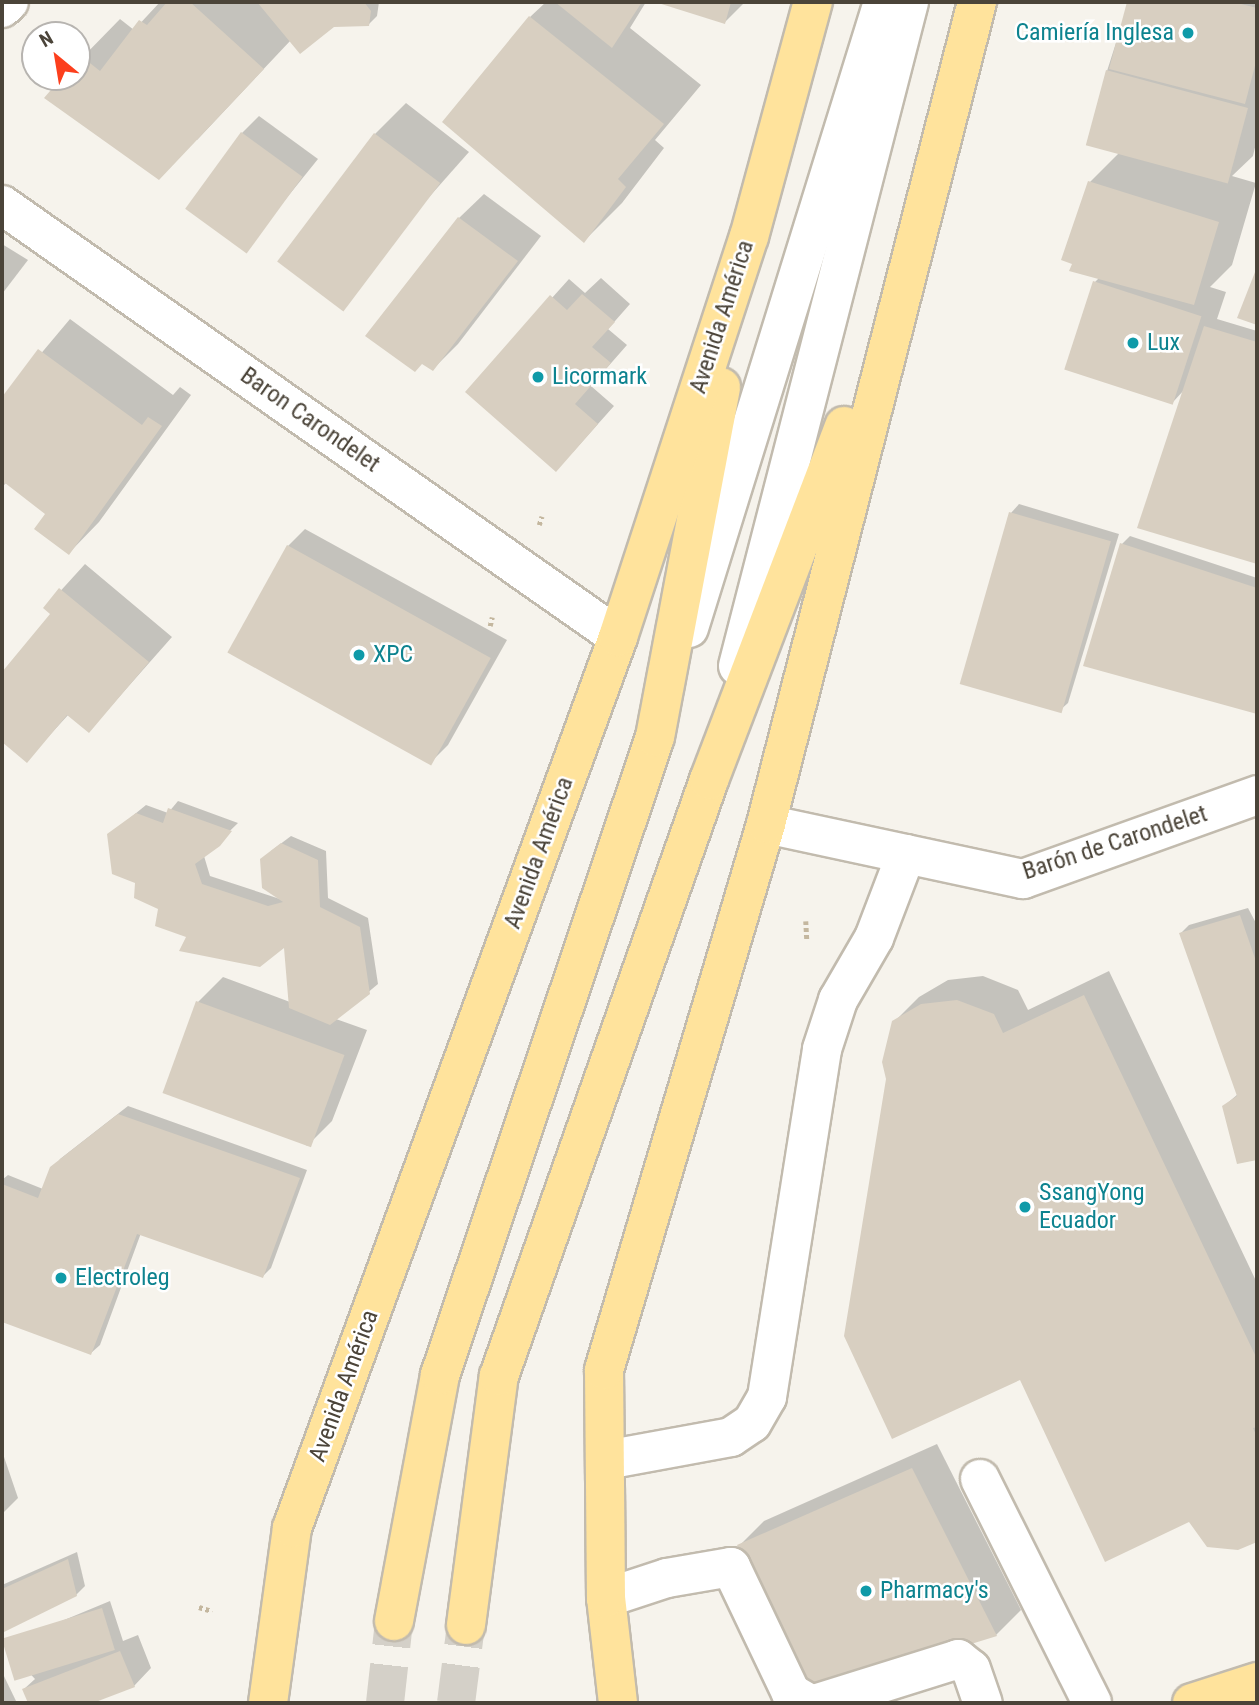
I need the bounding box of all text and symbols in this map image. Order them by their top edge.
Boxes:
place label: Camiería Inglesa [1015,19,1174,47]
north arrow [21,21,91,91]
marker: Camiería Inglesa [1180,25,1196,41]
text: N [35,26,57,52]
street label: Avenida América [684,237,760,397]
place label: Lux [1147,329,1180,357]
marker: Lux [1125,335,1141,351]
street label: Baron Carondelet [235,361,385,479]
place label: Licormark [552,363,647,391]
marker: Licormark [530,369,546,385]
place label: XPC [373,641,413,669]
marker: XPC [351,647,367,663]
street label: Avenida América [498,773,580,933]
street label: Barón de Carondelet [1019,800,1211,886]
place label: SsangYong Ecuador [1039,1179,1145,1235]
marker: SsangYong Ecuador [1017,1199,1033,1215]
place label: Electroleg [75,1264,170,1292]
marker: Electroleg [53,1270,69,1286]
street label: Avenida América [303,1306,385,1466]
place label: Pharmacy's [880,1577,989,1605]
marker: Pharmacy's [858,1583,874,1599]

